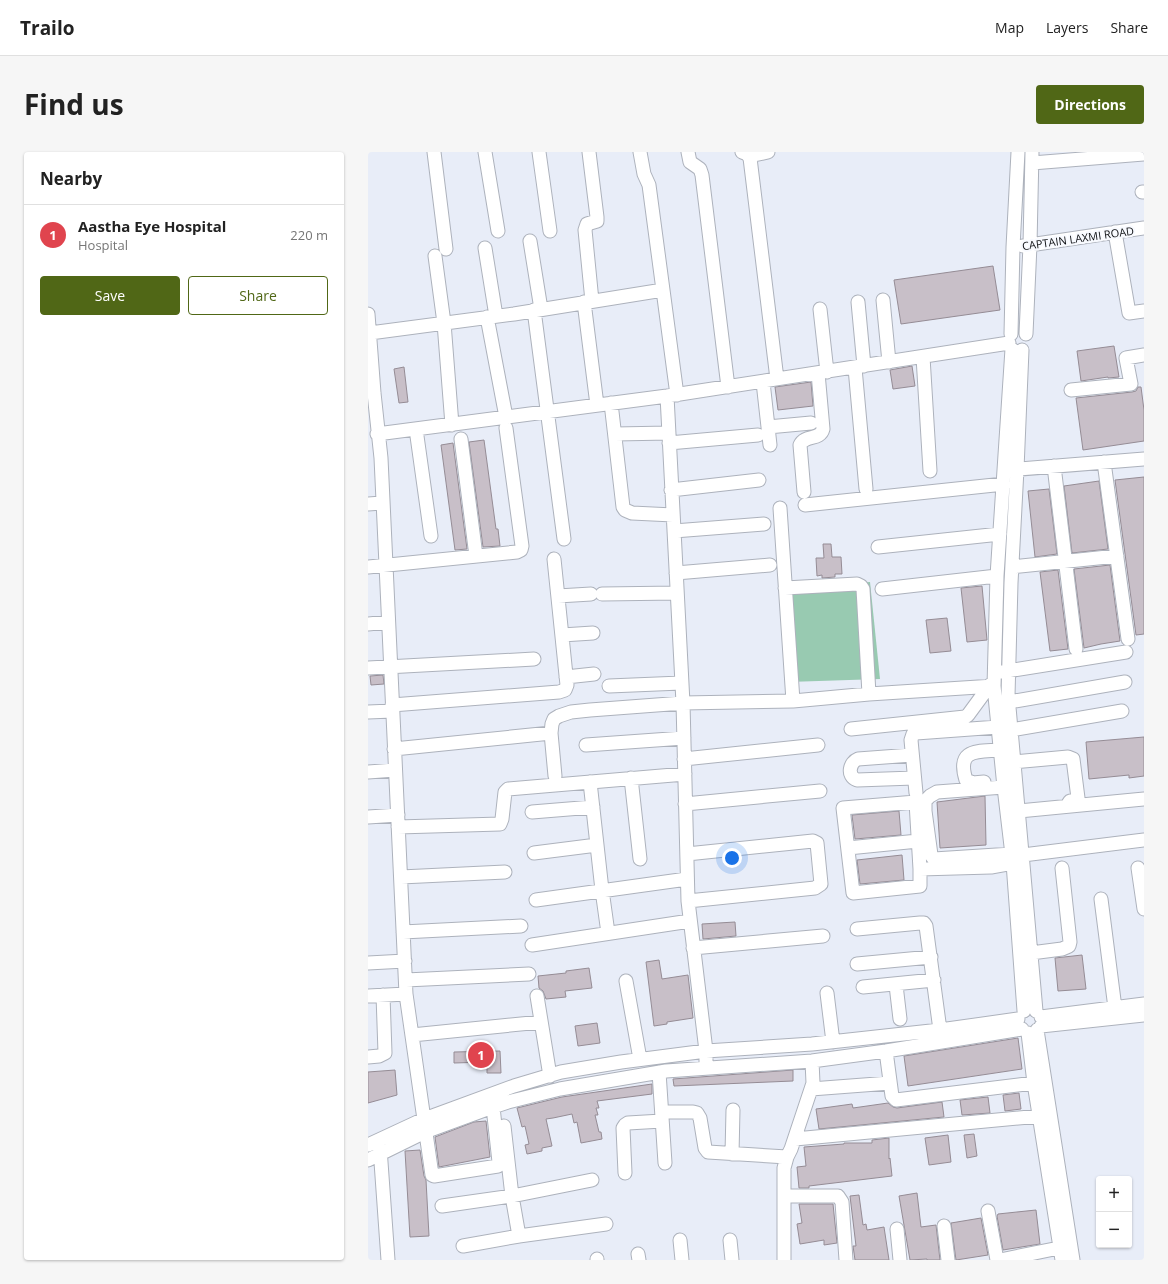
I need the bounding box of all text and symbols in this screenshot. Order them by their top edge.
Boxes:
text: Trailo [20,15,74,41]
text: Map [995,18,1024,37]
text: Layers [1046,18,1088,37]
text: Share [1110,18,1148,37]
text: Find us [24,85,124,123]
button: Directions [1036,85,1144,124]
text: Nearby [40,167,102,190]
text: Aastha Eye Hospital [78,216,226,236]
street label: CAPTAIN LAXMI ROAD [1021,223,1135,253]
text: 1 [49,226,57,244]
text: 220 m [290,226,328,244]
text: Hospital [78,236,128,254]
button: Save [40,276,180,315]
button: Share [188,276,328,315]
your location [722,848,742,868]
pin: 1 [468,1040,494,1070]
map controls [1096,1176,1132,1248]
button: + [1096,1176,1132,1212]
button: − [1096,1212,1132,1248]

